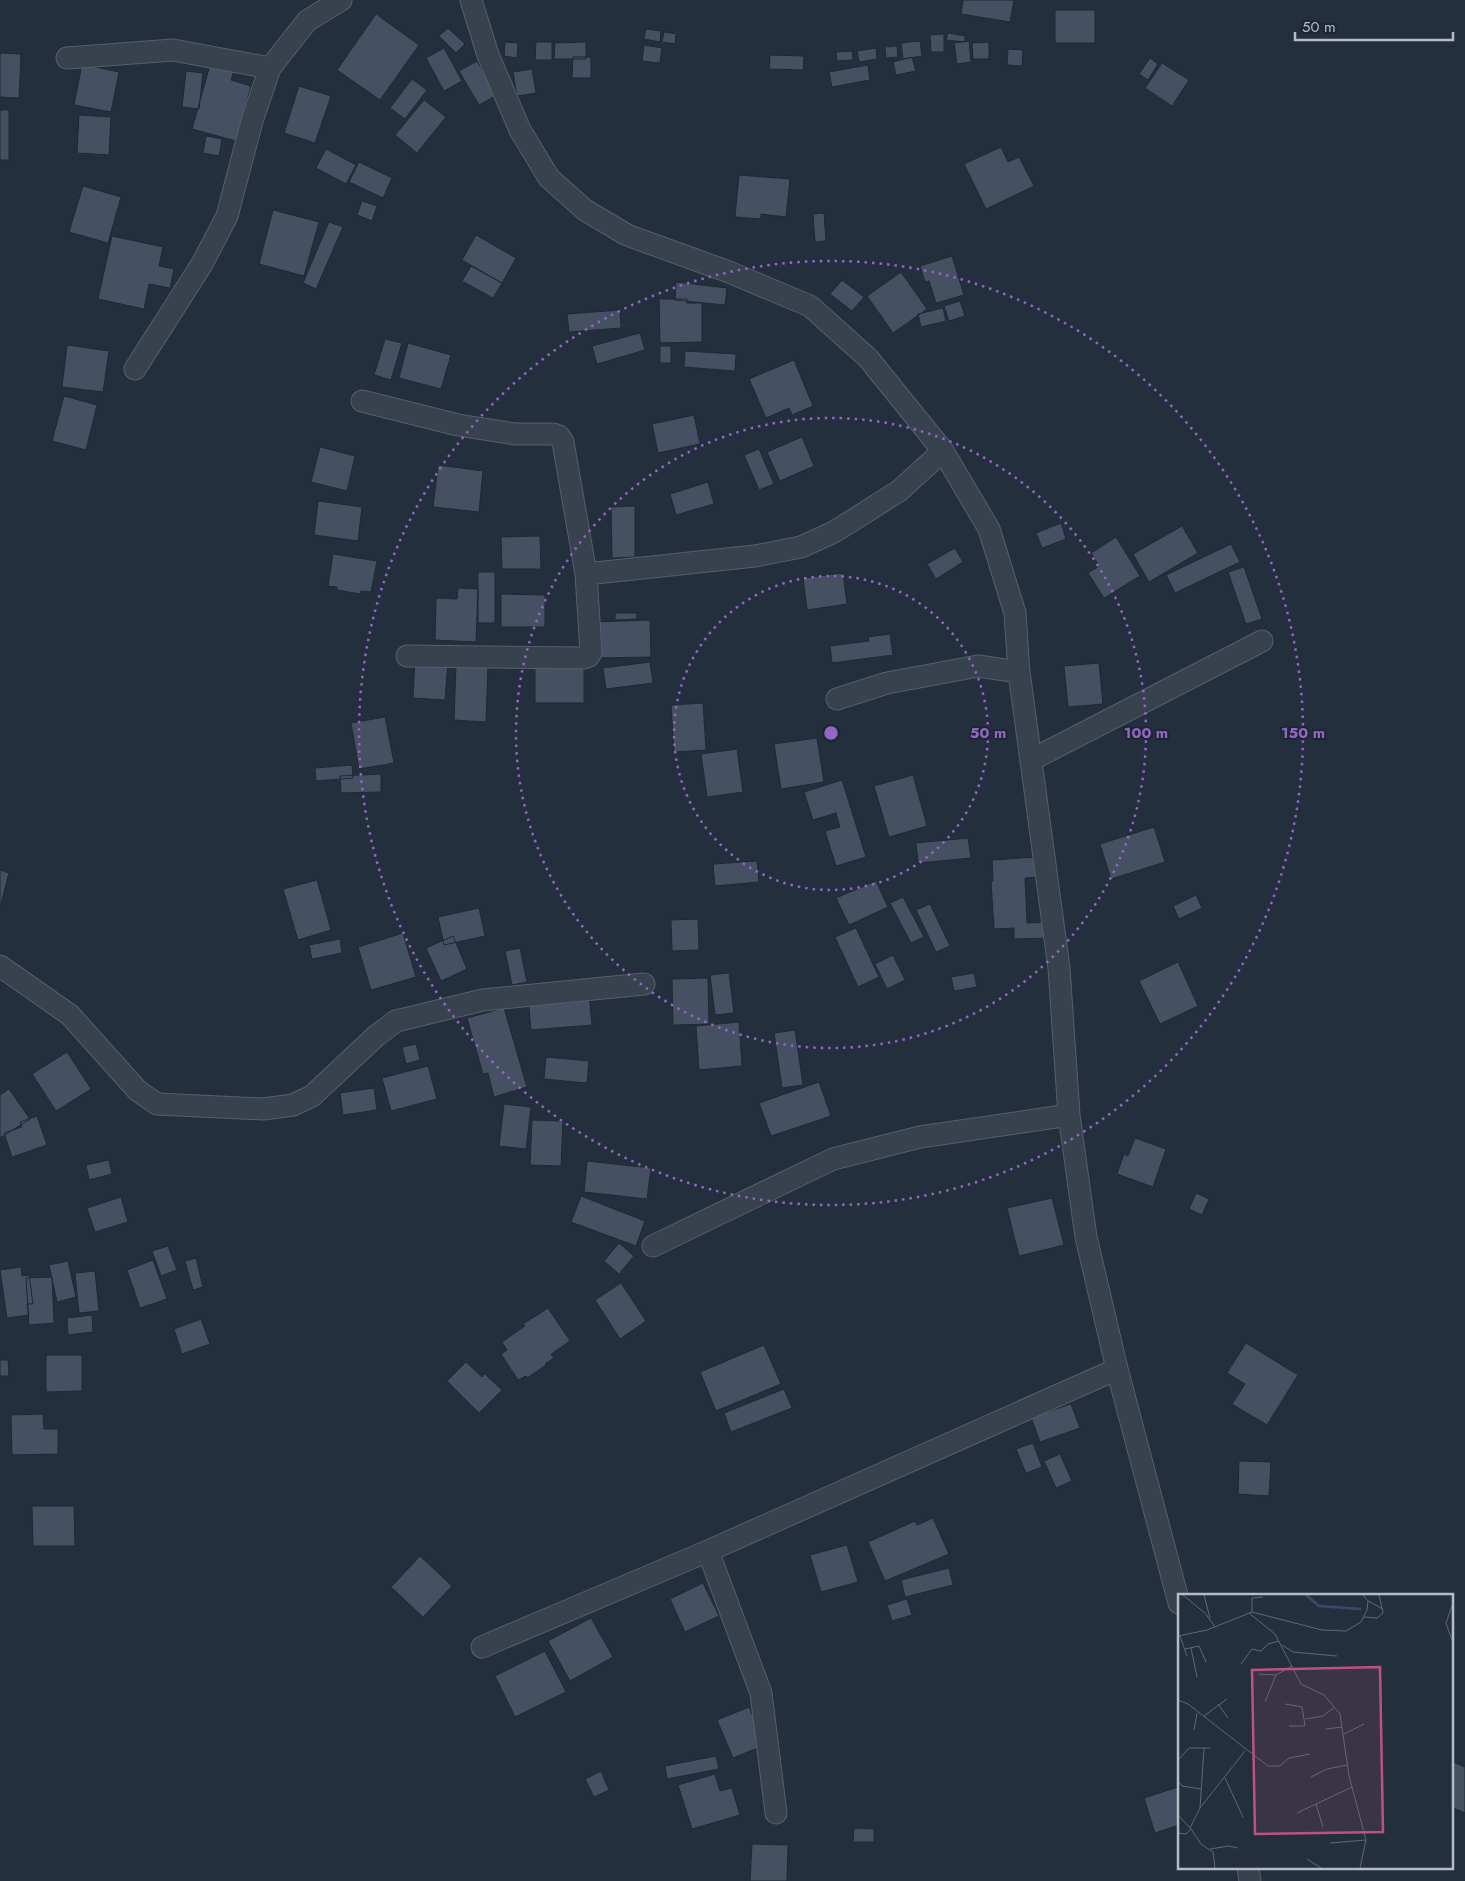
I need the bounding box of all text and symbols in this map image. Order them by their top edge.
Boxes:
scale bar [1295,10,1452,42]
text: 50 m [1302,16,1336,38]
text: 50 m [970,722,1006,744]
text: 100 m [1124,722,1168,744]
text: 150 m [1281,722,1325,744]
centre of rings [822,724,840,742]
inset map [1178,1594,1452,1868]

